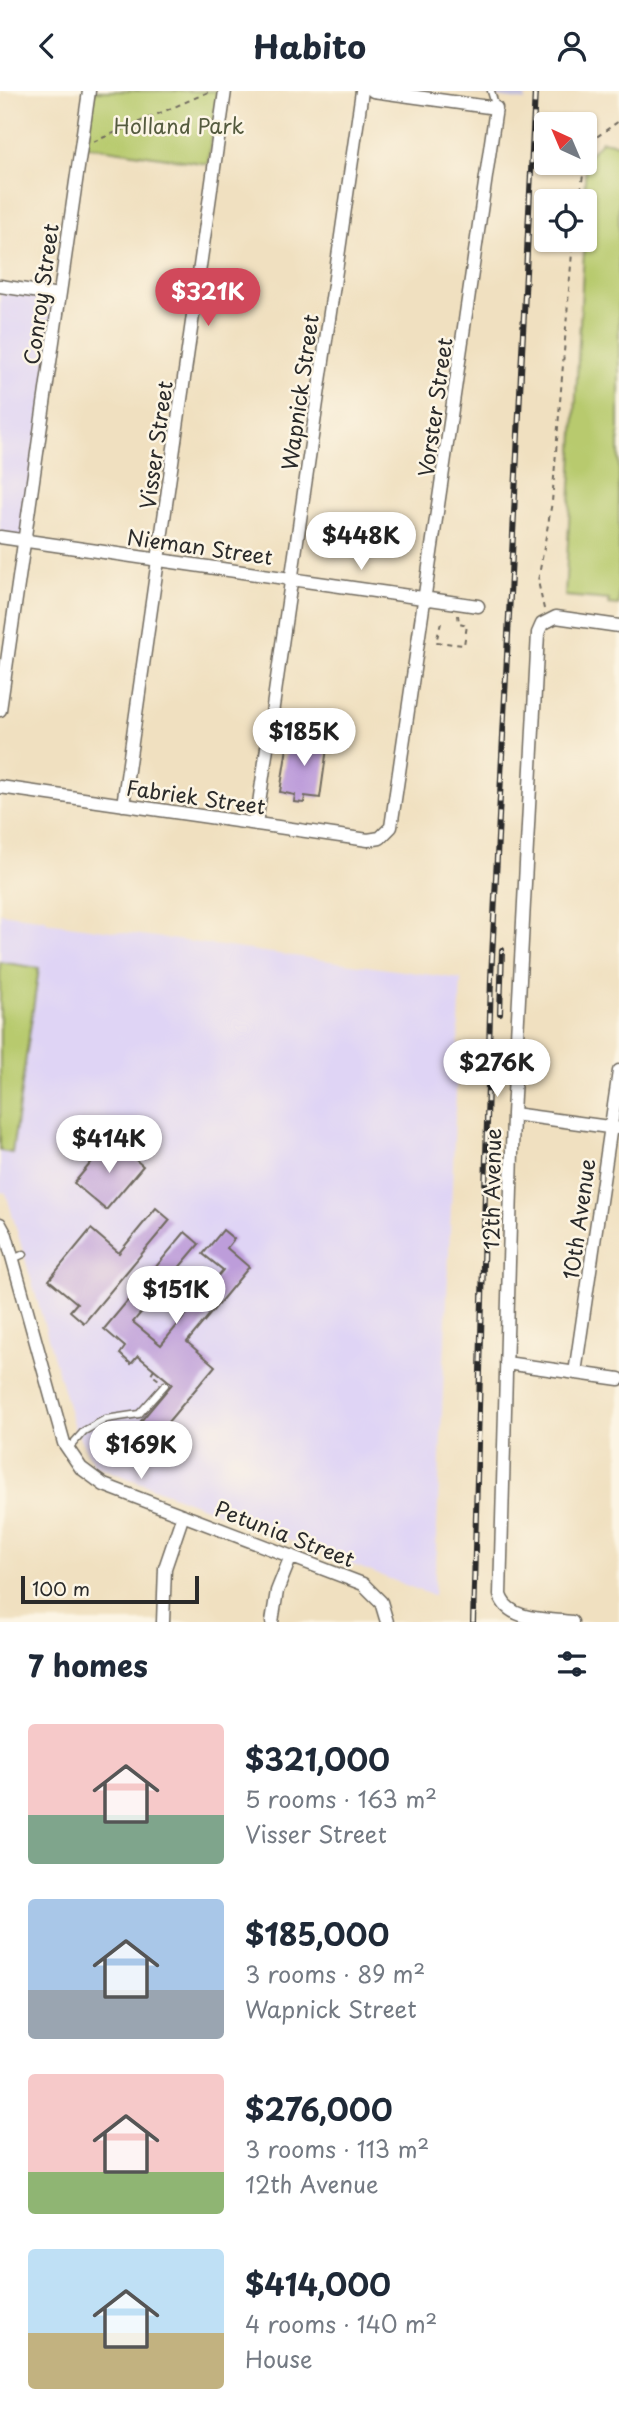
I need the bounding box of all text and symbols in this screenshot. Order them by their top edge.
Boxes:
text: Habito [253,22,366,70]
icon: back [28,27,66,65]
icon: person [553,27,591,65]
park label: Holland Park [114,109,245,141]
north arrow [534,112,597,175]
map controls [534,112,597,252]
button: locate [534,189,597,252]
street label: Conroy Street [14,221,66,367]
pin: $321K [159,268,257,328]
text: $321K [171,273,245,308]
street label: Wapnick Street [272,312,326,472]
street label: Vorster Street [408,335,460,479]
street label: Visser Street [130,379,180,511]
pin: $448K [312,512,410,572]
text: $448K [322,517,400,552]
street label: Nieman Street [125,520,275,572]
pin: $185K [255,709,353,768]
text: $185K [269,713,339,748]
street label: Fabriek Street [124,770,268,822]
pin: $276K [448,1039,546,1099]
text: $276K [459,1044,535,1079]
pin: $414K [60,1115,158,1175]
text: $414K [72,1120,146,1155]
street label: 12th Avenue [474,1128,508,1250]
street label: 10th Avenue [554,1156,602,1282]
pin: $151K [127,1267,225,1326]
text: $151K [142,1271,210,1306]
pin: $169K [92,1421,190,1481]
text: $169K [105,1426,177,1461]
street label: Petunia Street [210,1492,360,1574]
scale bar [21,1573,200,1605]
text: 100 m [32,1574,90,1602]
text: 7 homes [28,1642,148,1687]
icon: filters [553,1645,591,1683]
text: $321,000 [245,1736,390,1781]
icon: home [84,1752,168,1836]
text: 5 rooms · 163 m² [245,1781,437,1816]
text: Visser Street [245,1816,387,1851]
text: $185,000 [245,1911,389,1956]
icon: home [84,1927,168,2011]
text: 3 rooms · 89 m² [245,1956,425,1991]
text: Wapnick Street [245,1991,417,2026]
text: $276,000 [245,2086,392,2131]
icon: home [84,2102,168,2186]
text: 3 rooms · 113 m² [245,2131,429,2166]
text: 12th Avenue [245,2166,378,2201]
text: $414,000 [245,2261,391,2306]
icon: home [84,2277,168,2361]
text: 4 rooms · 140 m² [245,2306,437,2341]
text: House [245,2341,312,2376]

